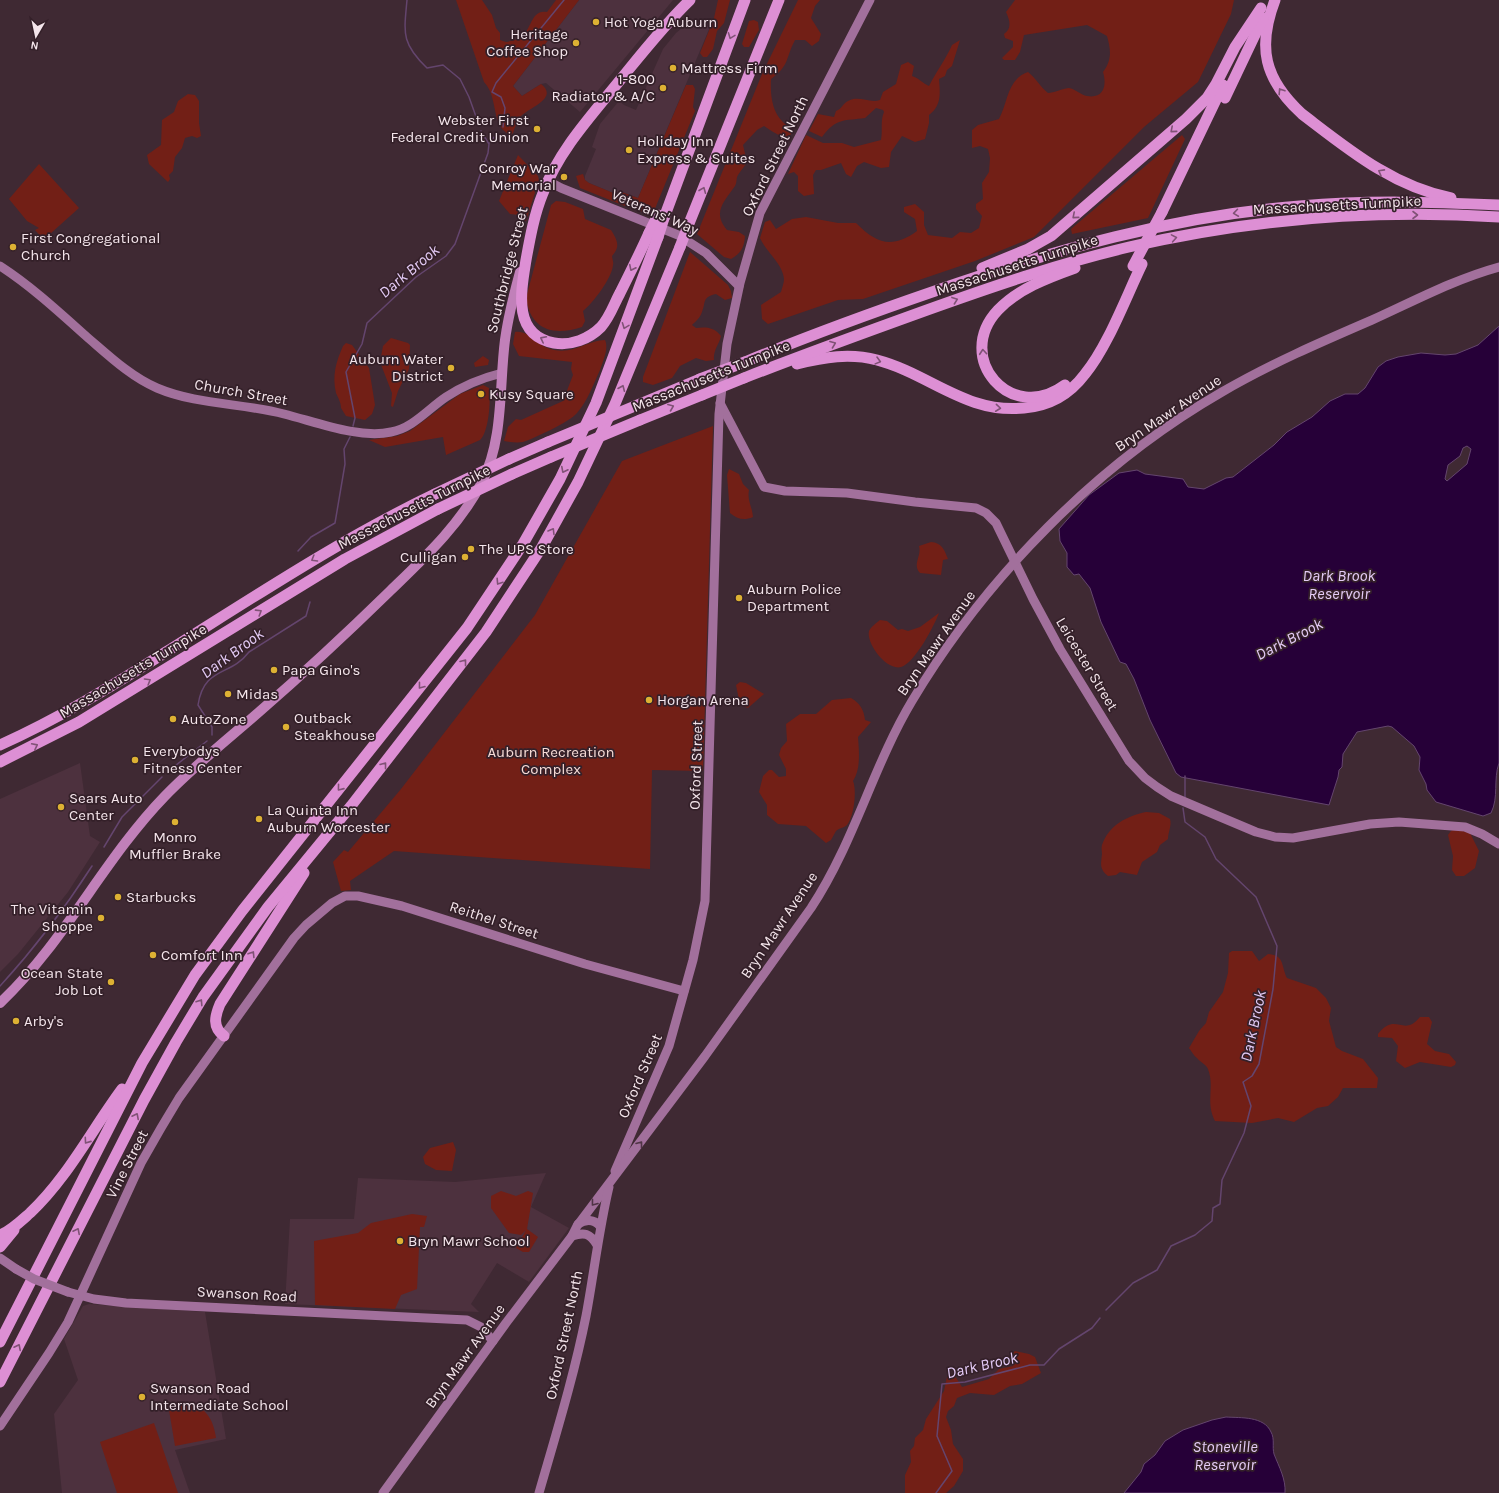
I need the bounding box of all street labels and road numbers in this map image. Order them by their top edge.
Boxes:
street label: Oxford Street North [738,93,812,219]
street label: Veterans' Way [609,185,701,239]
street label: Massachusetts Turnpike [1252,192,1422,218]
street label: Southbridge Street [483,205,531,335]
street label: Massachusetts Turnpike [934,230,1100,300]
street label: Massachusetts Turnpike [629,336,793,416]
street label: Bryn Mawr Avenue [1111,371,1225,455]
street label: Church Street [193,375,289,409]
street label: Massachusetts Turnpike [335,461,493,553]
street label: Bryn Mawr Avenue [893,587,979,699]
street label: Leicester Street [1052,614,1122,714]
street label: Massachusetts Turnpike [56,620,210,722]
street label: Oxford Street [685,719,707,810]
street label: Bryn Mawr Avenue [737,868,821,982]
street label: Reithel Street [447,897,541,943]
street label: Oxford Street [614,1031,666,1121]
street label: Vine Street [102,1126,152,1201]
street label: Oxford Street North [541,1269,587,1401]
street label: Swanson Road [196,1282,298,1306]
street label: Bryn Mawr Avenue [421,1300,509,1412]

